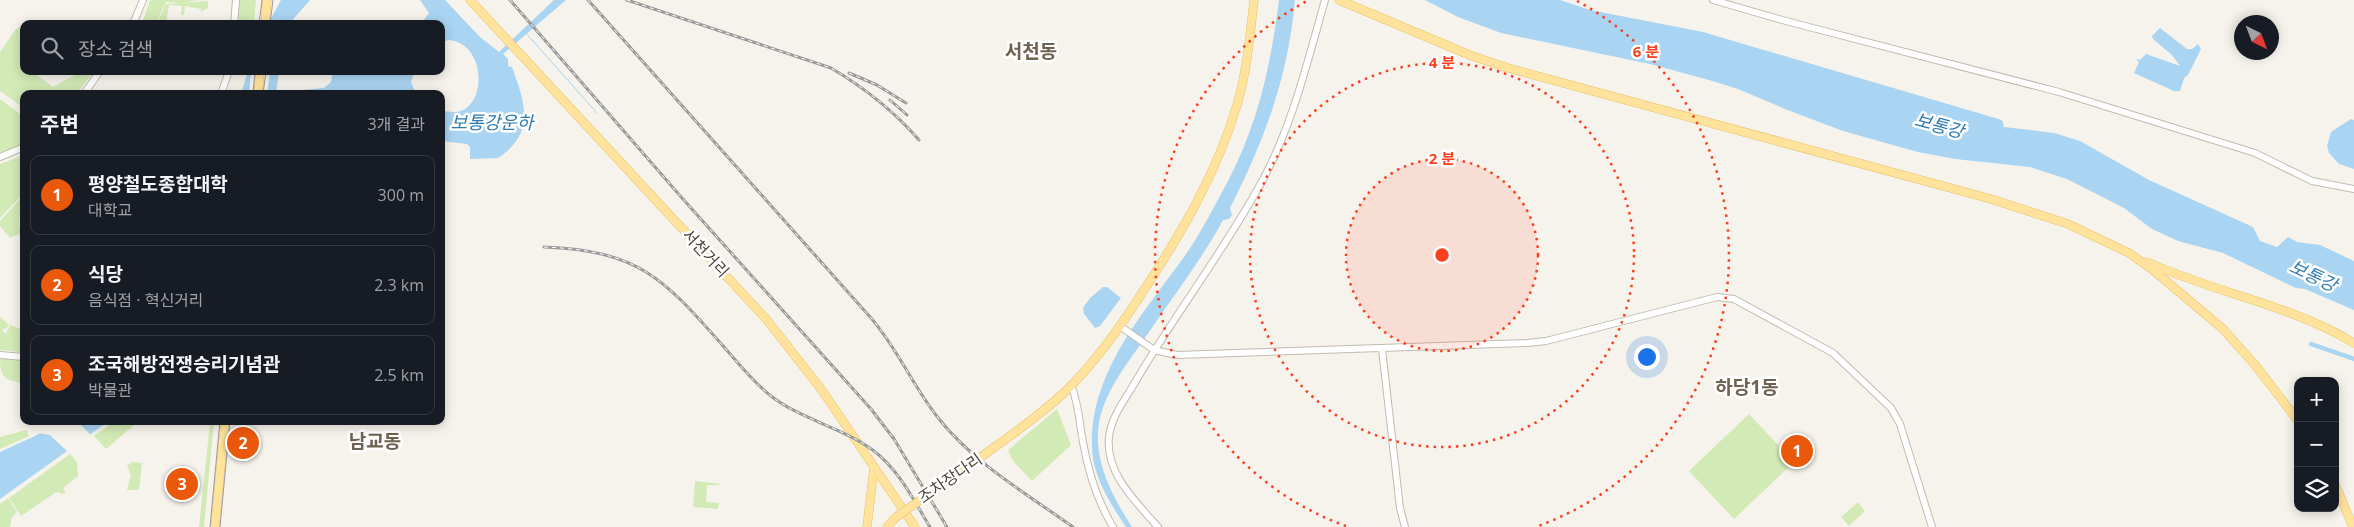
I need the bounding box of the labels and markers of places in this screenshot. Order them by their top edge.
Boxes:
centre of rings [1433,246,1451,264]
pin: 2 [227,424,259,462]
pin: 1 [1781,432,1813,470]
pin: 3 [166,465,198,503]

